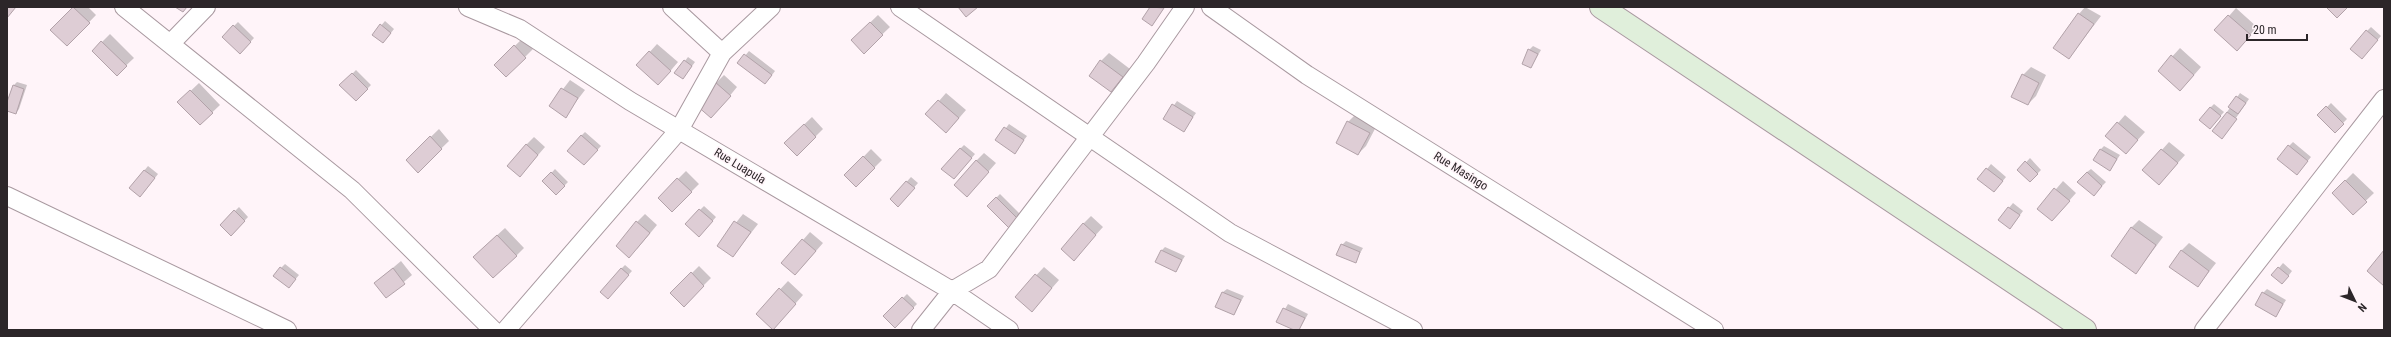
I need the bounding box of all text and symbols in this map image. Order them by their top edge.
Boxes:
scale bar [2247,16,2307,42]
text: 20 m [2253,23,2277,37]
street label: Rue Luapula [712,145,769,187]
street label: Rue Masingo [1431,149,1491,193]
north arrow [2335,281,2375,321]
text: N [2355,301,2369,315]

